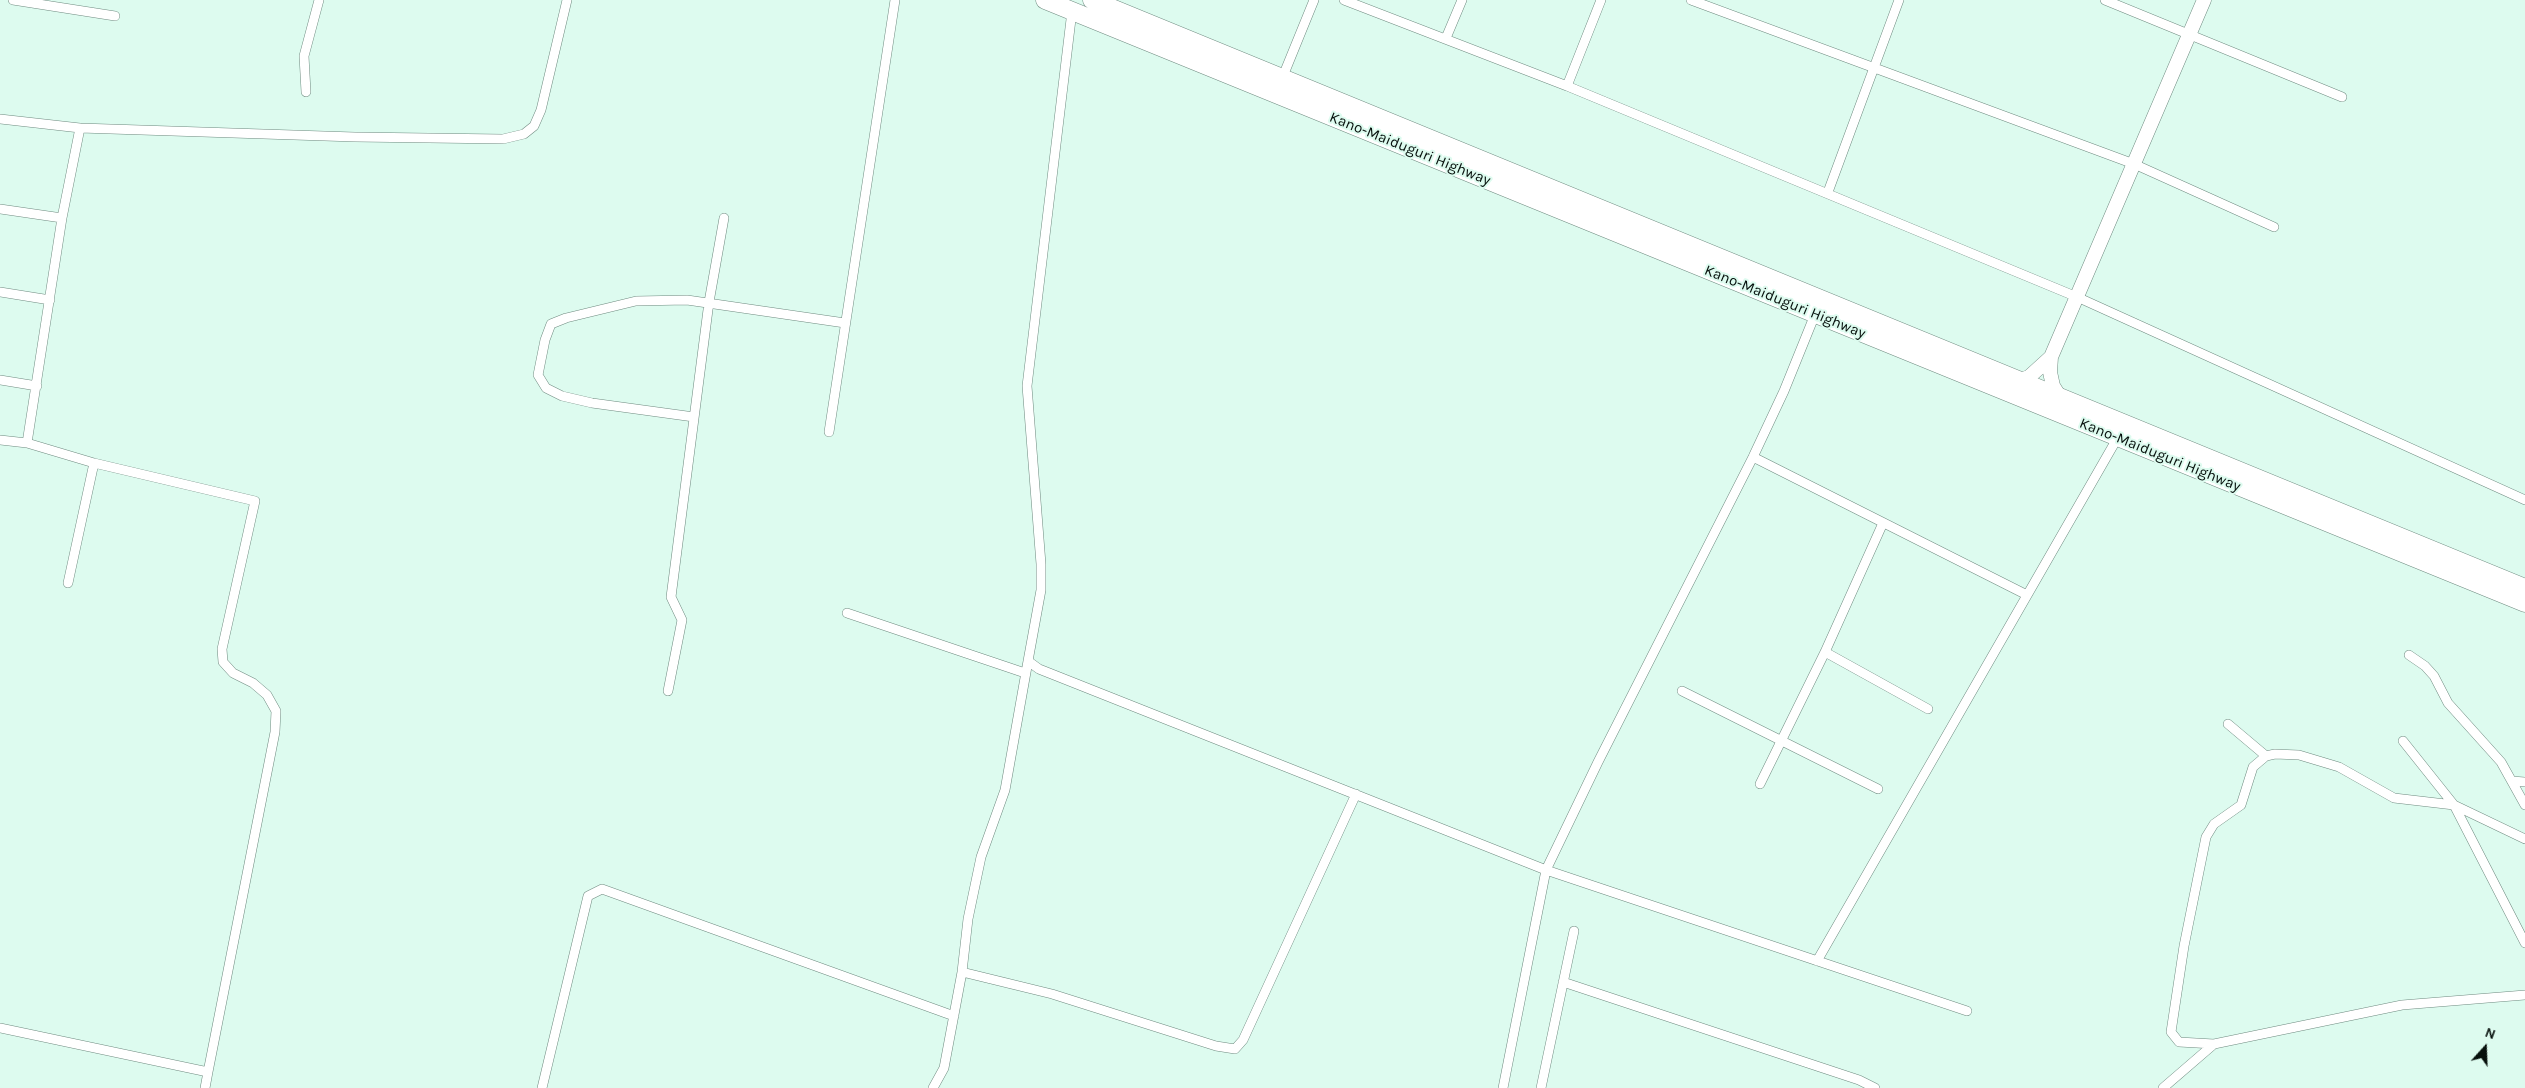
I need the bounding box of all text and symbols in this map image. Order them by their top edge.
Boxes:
street label: Kano-Maiduguri Highway [1327,108,1493,190]
street label: Kano-Maiduguri Highway [1702,261,1868,343]
street label: Kano-Maiduguri Highway [2077,414,2243,496]
north arrow [2460,1023,2510,1073]
text: N [2483,1024,2498,1043]

